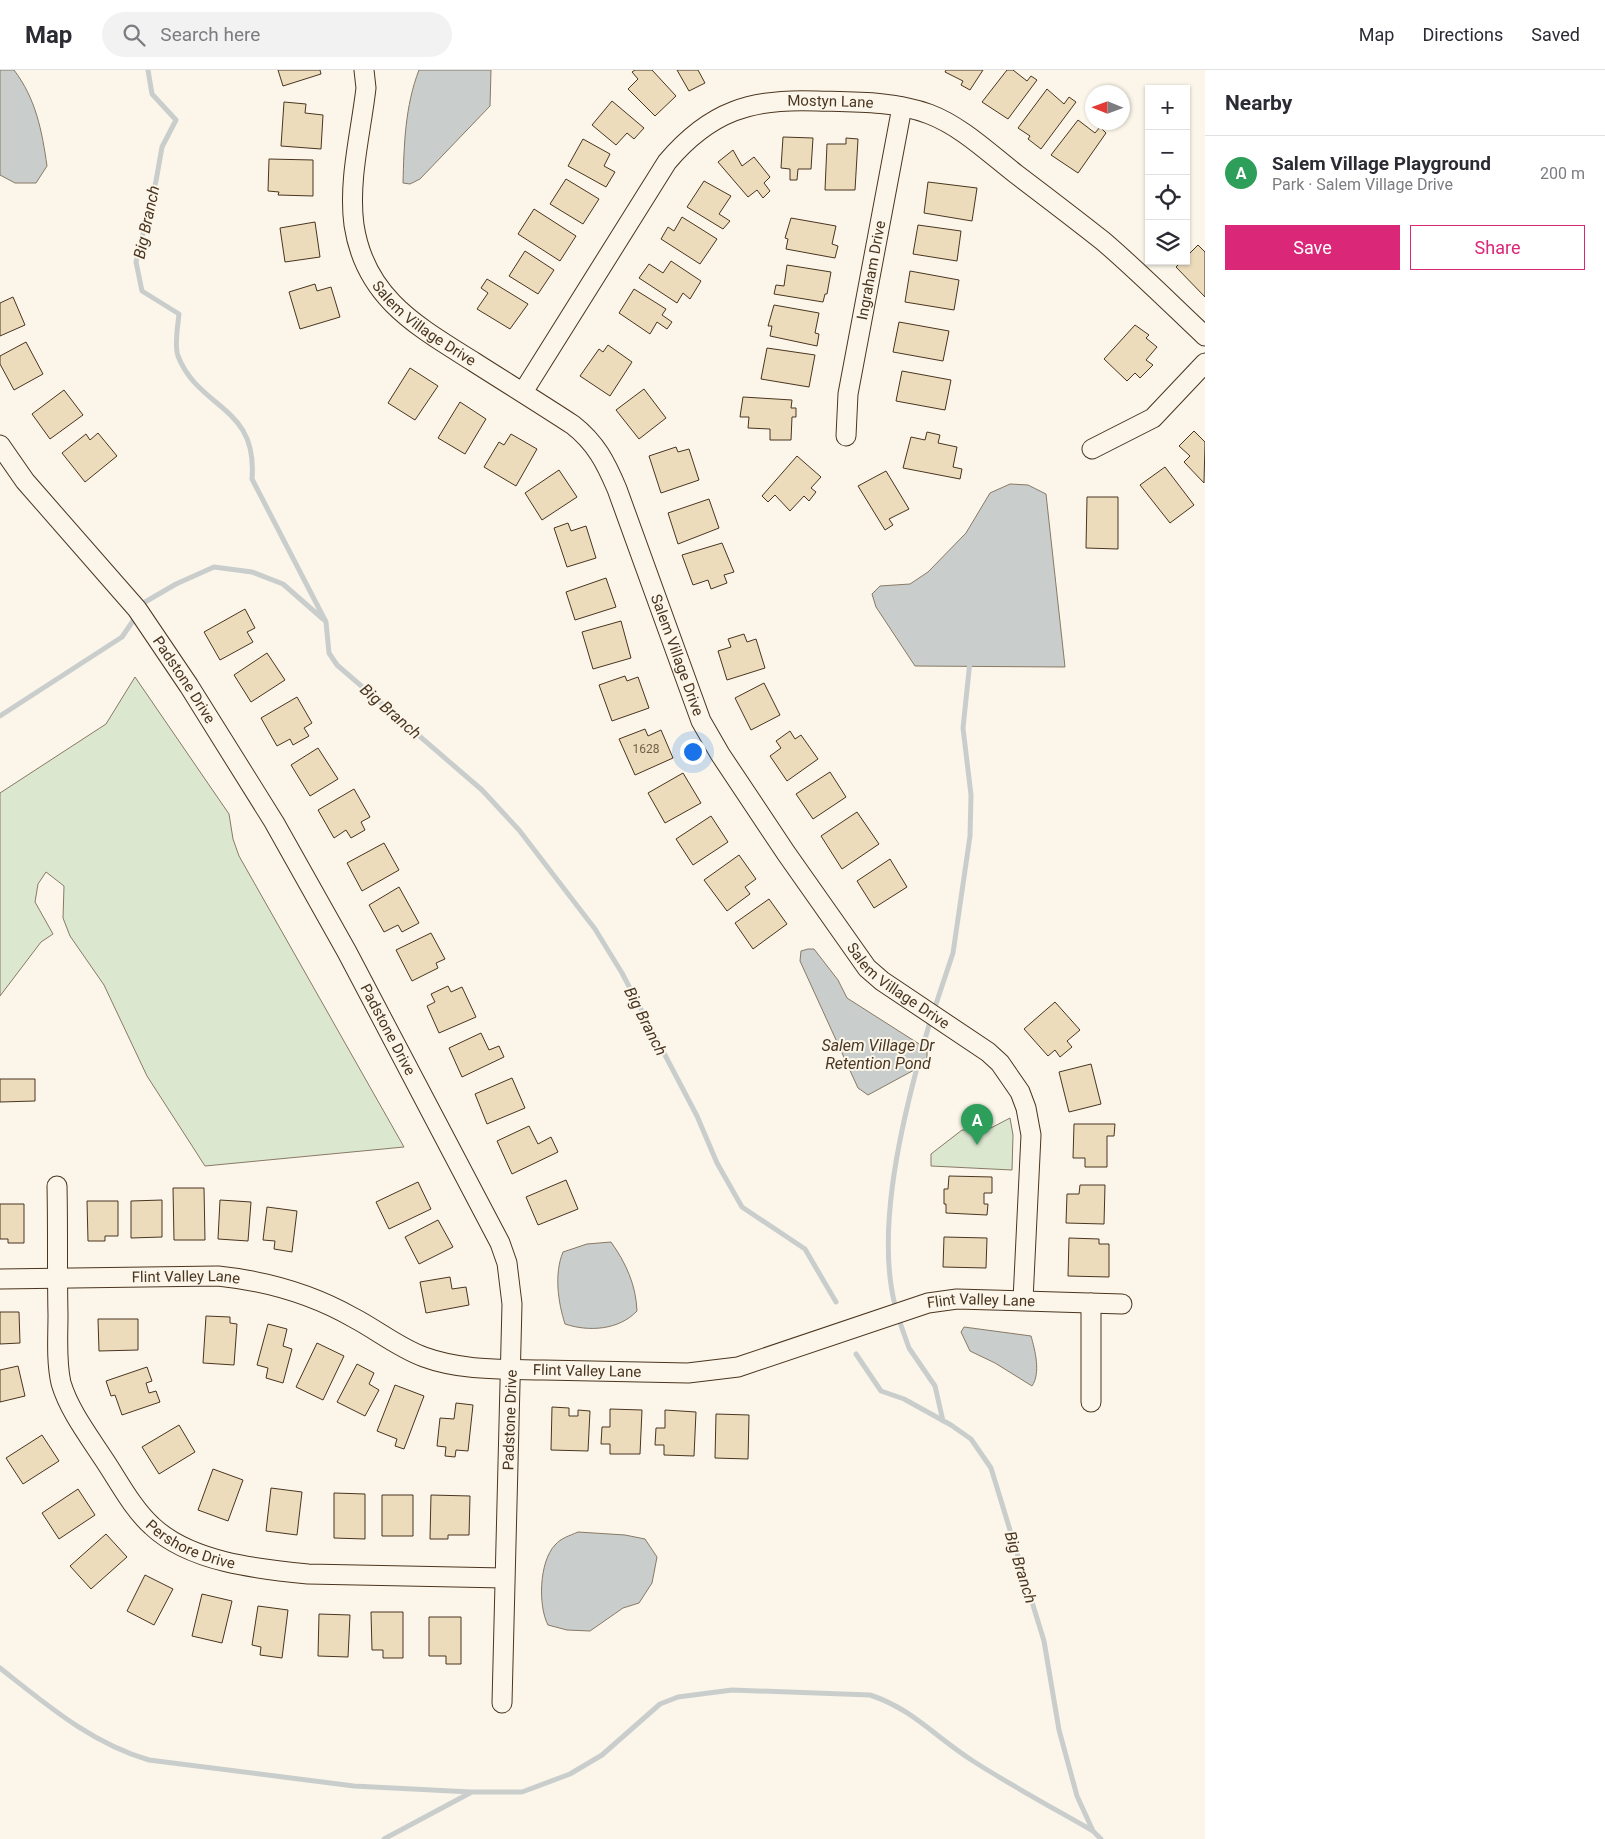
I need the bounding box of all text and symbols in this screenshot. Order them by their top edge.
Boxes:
search box [102,12,452,57]
text: Map [25,21,72,49]
icon: search [120,21,148,49]
text: Search here [160,23,260,46]
text: Map [1359,24,1394,45]
text: Directions [1422,24,1503,45]
text: Saved [1531,24,1580,45]
north arrow [1085,85,1130,130]
map controls [1145,85,1190,265]
button: + [1145,85,1190,130]
text: Nearby [1225,91,1292,115]
street label: Mostyn Lane [787,92,874,112]
button: − [1145,130,1190,175]
text: Salem Village Playground [1272,152,1491,175]
text: A [1236,164,1246,183]
text: 200 m [1540,164,1585,183]
button: locate [1145,175,1190,220]
text: Park · Salem Village Drive [1272,175,1453,194]
water label: Big Branch [129,184,164,260]
street label: Ingraham Drive [853,219,889,321]
button: layers [1145,220,1190,265]
button: Save [1225,225,1400,270]
button: Share [1410,225,1585,270]
street label: Salem Village Drive [368,277,479,370]
street label: Salem Village Drive [647,592,707,718]
street label: Padstone Drive [149,633,219,727]
water label: Big Branch [356,680,425,743]
your location [680,739,706,765]
house number: 1628 [633,742,660,756]
street label: Salem Village Drive [843,939,953,1033]
street label: Padstone Drive [356,981,419,1078]
water label: Big Branch [620,984,671,1059]
water label: Salem Village Dr Retention Pond [821,1036,935,1073]
pin: A [961,1104,993,1145]
street label: Flint Valley Lane [132,1267,241,1288]
street label: Flint Valley Lane [926,1290,1035,1312]
street label: Flint Valley Lane [533,1361,642,1381]
street label: Padstone Drive [499,1369,521,1471]
street label: Pershore Drive [142,1516,237,1573]
water label: Big Branch [1001,1529,1040,1606]

